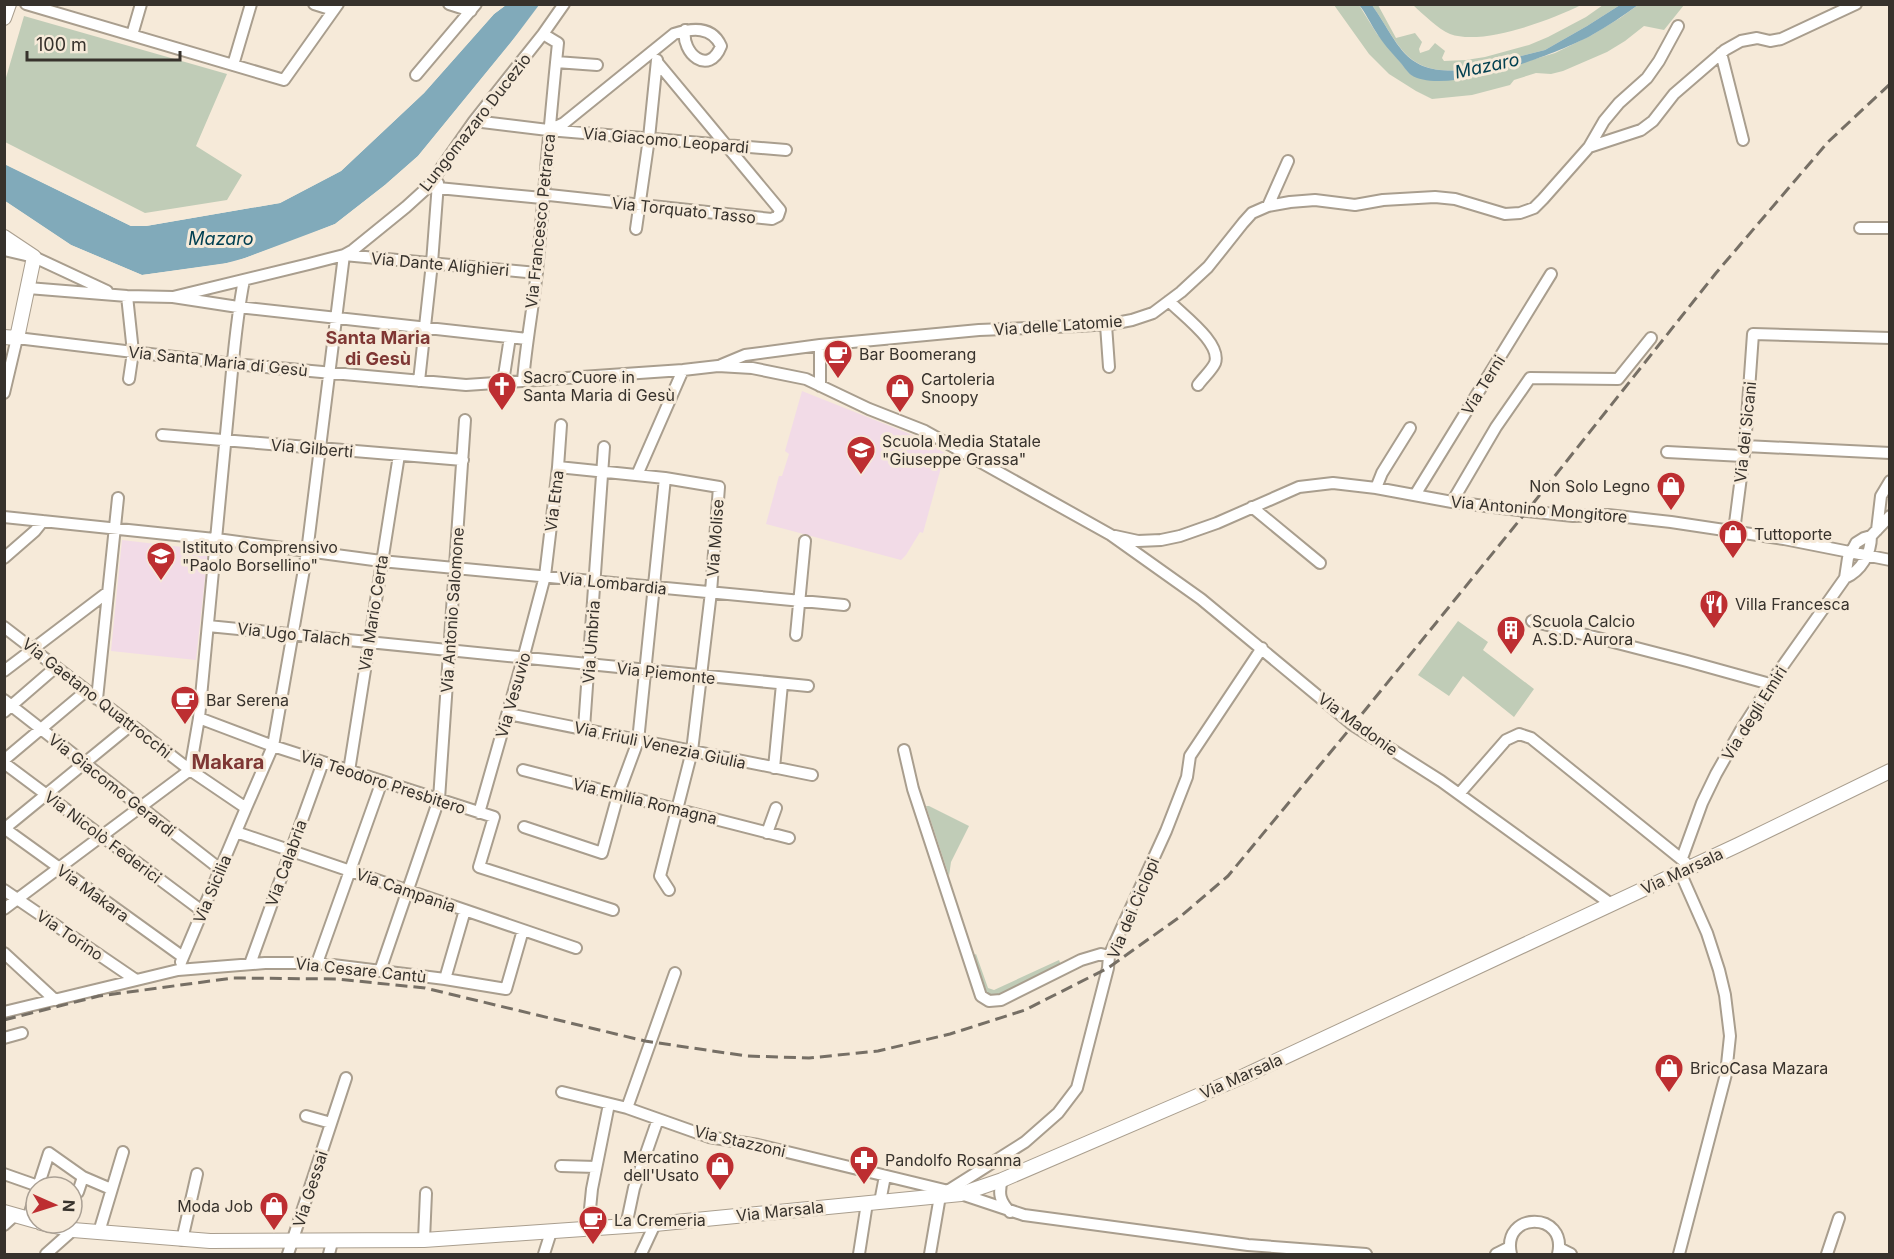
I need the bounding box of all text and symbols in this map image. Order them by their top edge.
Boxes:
scale bar [27,24,180,62]
text: 100 m [36,34,87,55]
water label: Mazaro [1453,48,1521,83]
street label: Lungomazaro Ducezio [415,49,535,195]
street label: Via Giacomo Leopardi [582,123,750,157]
street label: Via Francesco Petrarca [521,133,559,309]
street label: Via Torquato Tasso [611,192,757,228]
water label: Mazaro [188,228,254,249]
street label: Via Dante Alighieri [370,248,510,280]
street label: Via delle Latomie [993,311,1123,339]
district label: Santa Maria di Gesù [326,327,430,369]
cafe icon: Bar Boomerang [822,338,854,380]
street label: Via Santa Maria di Gesù [127,342,309,380]
place label: Bar Boomerang [859,344,976,364]
street label: Via Terni [1457,352,1509,418]
place label: Sacro Cuore in Santa Maria di Gesù [523,367,675,405]
place label: Cartoleria Snoopy [921,369,995,407]
church icon: Sacro Cuore in Santa Maria di Gesù [486,370,518,412]
shop icon: Cartoleria Snoopy [884,372,916,414]
street label: Via dei Sicani [1730,380,1760,484]
place label: Scuola Media Statale "Giuseppe Grassa" [882,431,1041,469]
street label: Via Gilberti [270,434,354,462]
school or university icon: Scuola Media Statale "Giuseppe Grassa" [845,434,877,476]
street label: Via Etna [540,469,568,533]
shop icon: Non Solo Legno [1655,470,1687,512]
place label: Non Solo Legno [1529,476,1650,496]
street label: Via Antonino Mongitore [1450,491,1628,527]
street label: Via Molise [702,498,728,578]
shop icon: Tuttoporte [1717,518,1749,560]
place label: Tuttoporte [1754,524,1832,544]
street label: Via Antonio Salomone [436,526,468,694]
place label: Istituto Comprensivo "Paolo Borsellino" [182,537,338,575]
school or university icon: Istituto Comprensivo "Paolo Borsellino" [145,540,177,582]
street label: Via Mario Certa [354,553,392,673]
street label: Via Lombardia [558,567,668,599]
restaurant icon: Villa Francesca [1698,588,1730,630]
place label: Villa Francesca [1735,594,1850,614]
street label: Via Umbria [578,600,604,684]
place label: Scuola Calcio A.S.D. Aurora [1532,611,1635,649]
building icon: Scuola Calcio A.S.D. Aurora [1495,614,1527,656]
street label: Via Ugo Talach [236,618,352,650]
street label: Via Gaetano Quattrocchi [18,633,176,763]
street label: Via Vesuvio [491,650,535,740]
street label: Via Piemonte [616,658,716,688]
street label: Via degli Emiri [1717,662,1791,764]
cafe icon: Bar Serena [169,684,201,726]
street label: Via Madonie [1314,688,1402,760]
place label: Bar Serena [206,690,289,710]
street label: Via Friuli Venezia Giulia [572,717,748,773]
street label: Via Giacomo Gerardi [44,729,180,841]
street label: Via Teodoro Presbitero [298,746,468,818]
district label: Makara [192,750,264,774]
street label: Via Emilia Romagna [571,773,719,829]
street label: Via Nicolò Federici [40,786,166,888]
street label: Via Calabria [261,817,311,909]
street label: Via Marsala [1638,843,1726,899]
street label: Via Sicilia [189,852,235,926]
street label: Via dei Ciclopi [1103,855,1163,961]
street label: Via Makara [53,860,133,926]
street label: Via Campania [353,864,459,916]
street label: Via Torino [33,905,107,965]
street label: Via Cesare Cantù [295,953,427,987]
street label: Via Marsala [1197,1049,1285,1103]
shop icon: BricoCasa Mazara [1653,1052,1685,1094]
place label: BricoCasa Mazara [1690,1058,1828,1078]
street label: Via Stazzoni [692,1121,788,1161]
pharmacy icon: Pandolfo Rosanna [848,1144,880,1186]
place label: Mercatino dell'Usato [623,1147,699,1185]
street label: Via Gessai [288,1148,332,1230]
shop icon: Mercatino dell'Usato [704,1150,736,1192]
place label: Pandolfo Rosanna [885,1150,1021,1170]
north arrow [24,1175,84,1235]
shop icon: Moda Job [258,1190,290,1232]
place label: Moda Job [177,1196,253,1216]
street label: Via Marsala [735,1196,825,1226]
text: N [59,1199,79,1212]
cafe icon: La Cremeria [577,1204,609,1246]
place label: La Cremeria [614,1210,706,1230]

